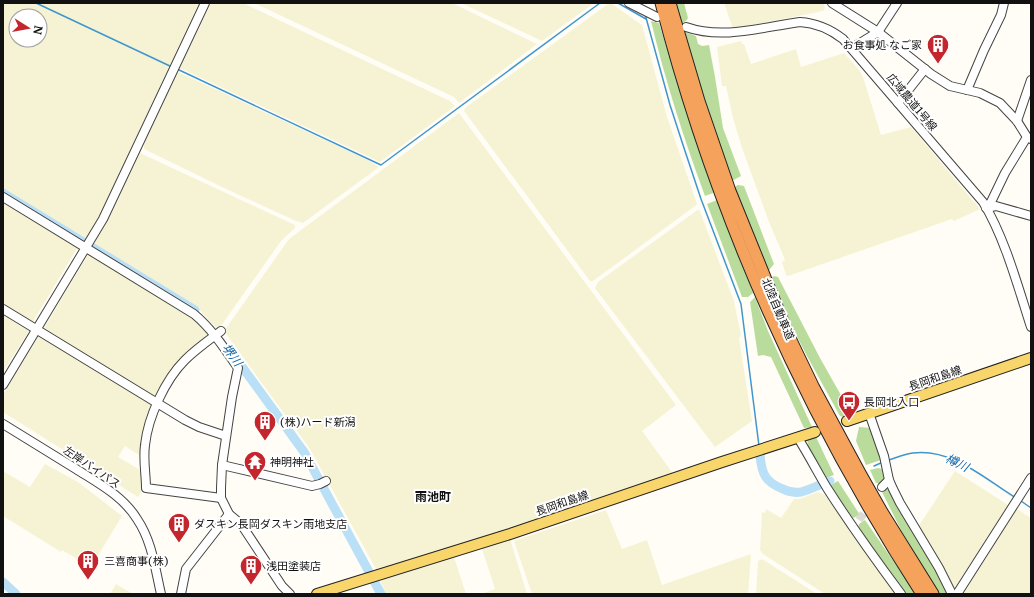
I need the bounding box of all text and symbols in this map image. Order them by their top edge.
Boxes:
north arrow [8,8,48,48]
text: N [30,24,46,36]
building icon: お食事処 なご家 [925,32,951,65]
place label: お食事処 なご家 [842,38,922,52]
street label: 広域農道1号線 [884,70,940,134]
street label: 北陸自動車道 [759,276,797,342]
water label: 堺川 [219,341,247,370]
street label: 長岡和島線 [907,362,963,394]
bus stop icon: 長岡北入口 [836,389,862,422]
place label: 長岡北入口 [864,395,919,409]
building icon: (株)ハード新潟 [252,409,278,442]
place label: (株)ハード新潟 [280,415,355,429]
street label: 左岸バイパス [61,443,123,491]
temple icon: 神明神社 [242,449,268,482]
water label: 樽川 [943,451,973,475]
place label: 神明神社 [270,455,314,469]
street label: 長岡和島線 [534,487,590,519]
district label: 雨池町 [415,489,451,504]
building icon: ダスキン長岡ダスキン雨地支店 [166,511,192,544]
place label: ダスキン長岡ダスキン雨地支店 [194,517,347,531]
building icon: 三喜商事(株) [75,548,101,581]
building icon: 浅田塗装店 [238,553,264,586]
place label: 三喜商事(株) [104,554,168,568]
place label: 浅田塗装店 [266,559,321,573]

